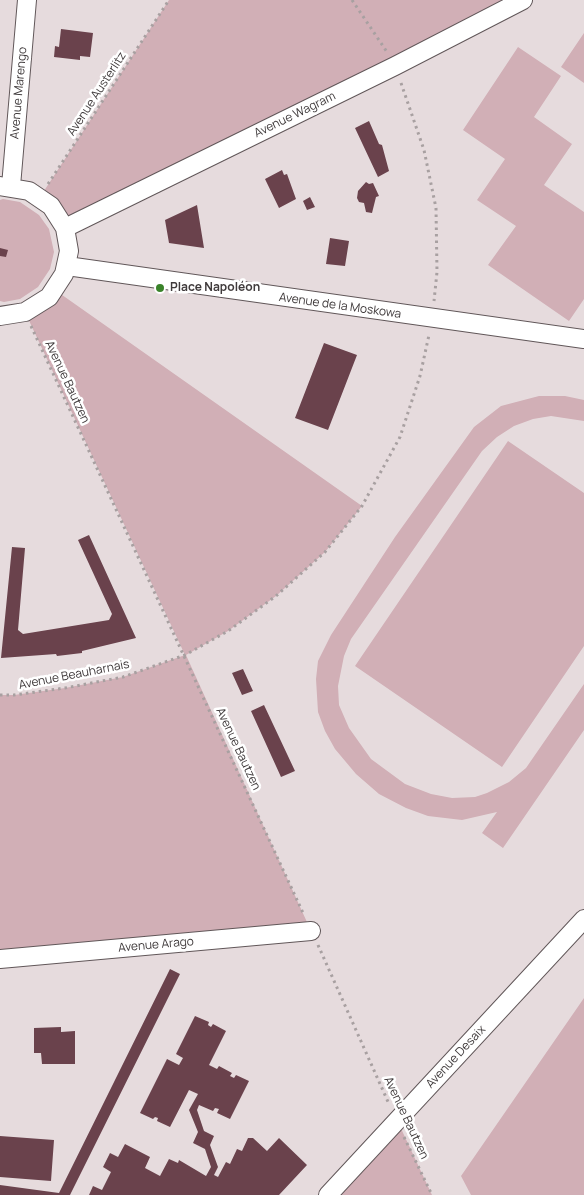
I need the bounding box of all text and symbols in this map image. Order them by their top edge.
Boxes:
street label: Avenue Marengo [8,46,30,140]
street label: Avenue Austerlitz [64,49,130,139]
street label: Avenue Wagram [252,89,338,141]
place label: Place Napoléon [170,281,260,295]
marker: Place Napoléon [154,282,166,294]
street label: Avenue de la Moskowa [278,290,402,322]
street label: Avenue Bautzen [42,339,92,425]
street label: Avenue Beauharnais [17,657,131,693]
street label: Avenue Bautzen [213,706,263,792]
street label: Avenue Arago [117,935,195,955]
street label: Avenue Desaix [423,1023,489,1091]
street label: Avenue Bautzen [381,1075,431,1161]

